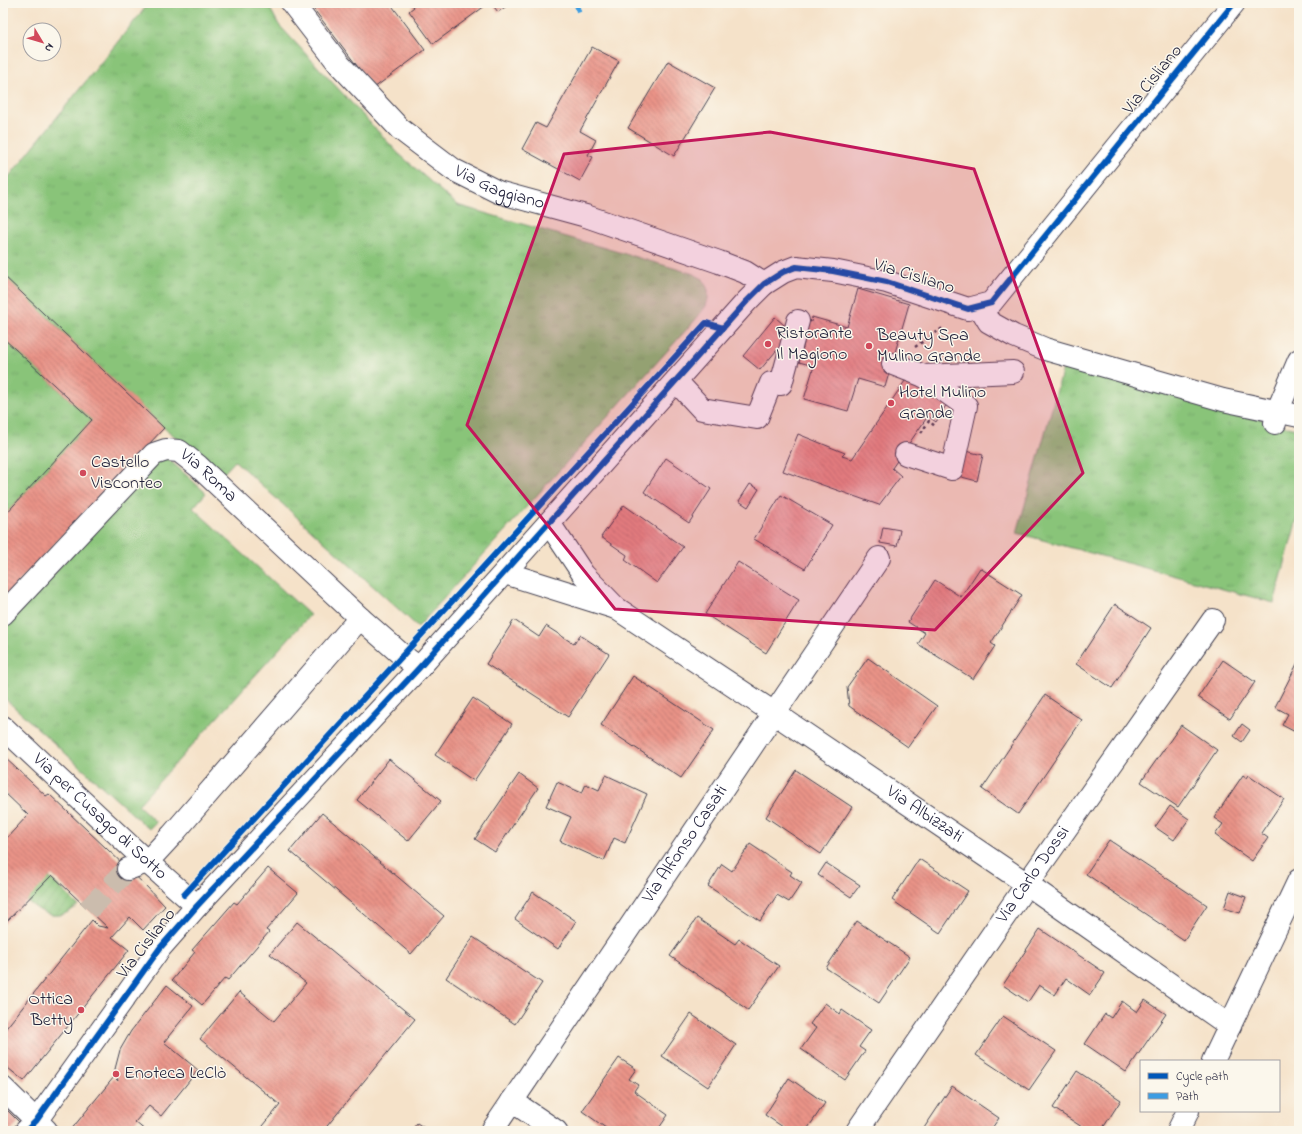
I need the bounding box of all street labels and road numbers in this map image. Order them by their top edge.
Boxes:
street label: Via Cisliano [1116,39,1189,121]
street label: Via Gaggiano [449,159,547,217]
street label: Via Cisliano [869,252,958,302]
street label: Via Roma [173,442,243,509]
street label: Via per Cusago di Sotto [25,747,173,887]
street label: Via Albizzati [880,779,968,850]
street label: Via Alfonso Casati [636,780,735,909]
street label: Via Carlo Dossi [990,821,1077,930]
street label: Via Cisliano [110,903,183,986]

